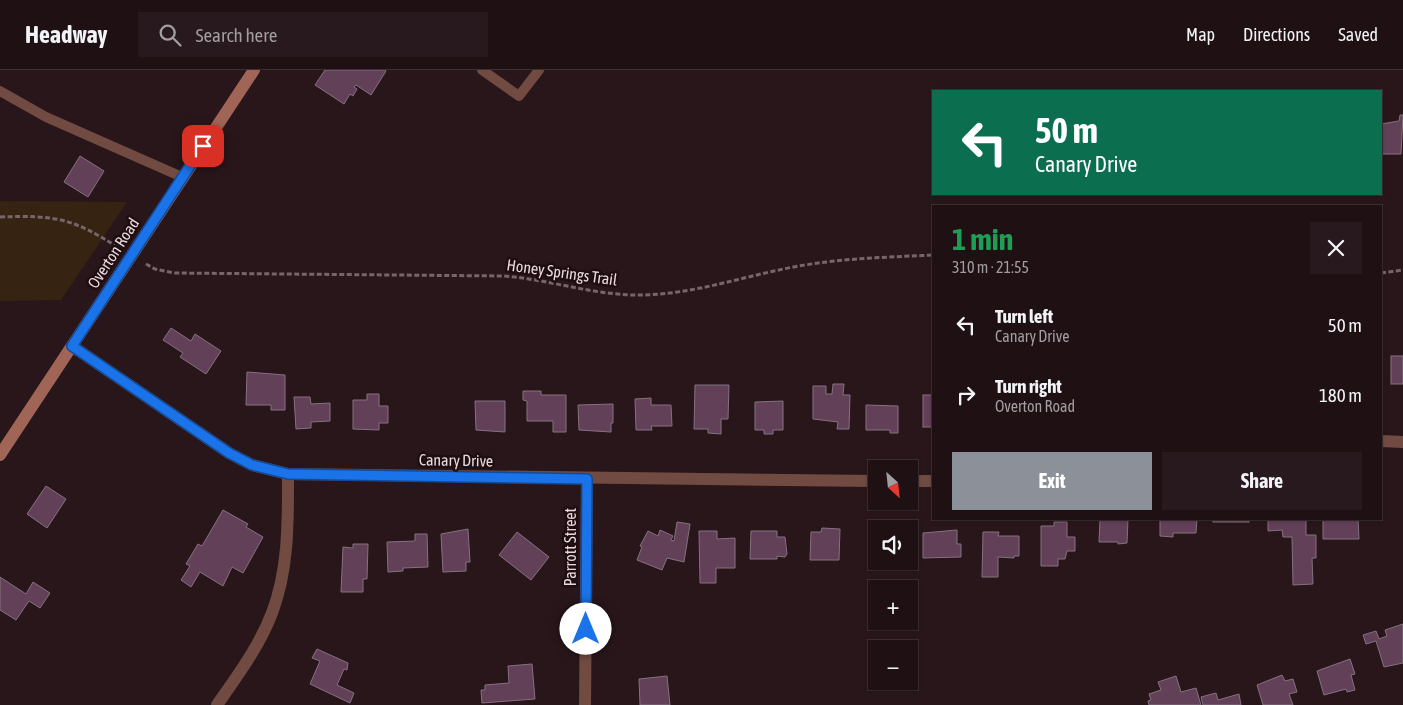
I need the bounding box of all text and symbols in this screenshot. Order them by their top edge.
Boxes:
search box [138,12,488,57]
text: Headway [25,21,108,48]
icon: search [156,21,184,49]
text: Search here [196,24,277,46]
text: Map [1186,24,1215,45]
text: Directions [1243,24,1310,45]
text: Saved [1338,24,1378,45]
icon: left [952,110,1017,175]
text: 50 m [1035,110,1098,150]
pin [182,125,224,167]
icon: arrive [189,132,217,160]
text: Canary Drive [1035,151,1137,177]
street label: Overton Road [84,215,142,291]
text: 1 min [952,222,1013,256]
button: close [1310,222,1362,274]
street label: Honey Springs Trail [505,255,619,290]
text: 310 m · 21:55 [952,258,1029,276]
text: Turn left [995,305,1053,327]
icon: left [952,311,980,339]
text: 50 m [1328,314,1362,336]
text: Canary Drive [995,327,1069,345]
text: Turn right [995,375,1062,397]
icon: right [952,381,980,409]
text: 180 m [1319,384,1362,406]
text: Overton Road [995,397,1075,415]
street label: Canary Drive [419,450,493,471]
button: Exit [952,452,1152,510]
button: Share [1162,452,1362,510]
north arrow [868,460,918,510]
map controls [868,460,918,690]
street label: Parrott Street [561,507,579,586]
button: sound [868,520,918,570]
button: + [868,580,918,630]
position arrow [559,602,611,654]
button: − [868,640,918,690]

